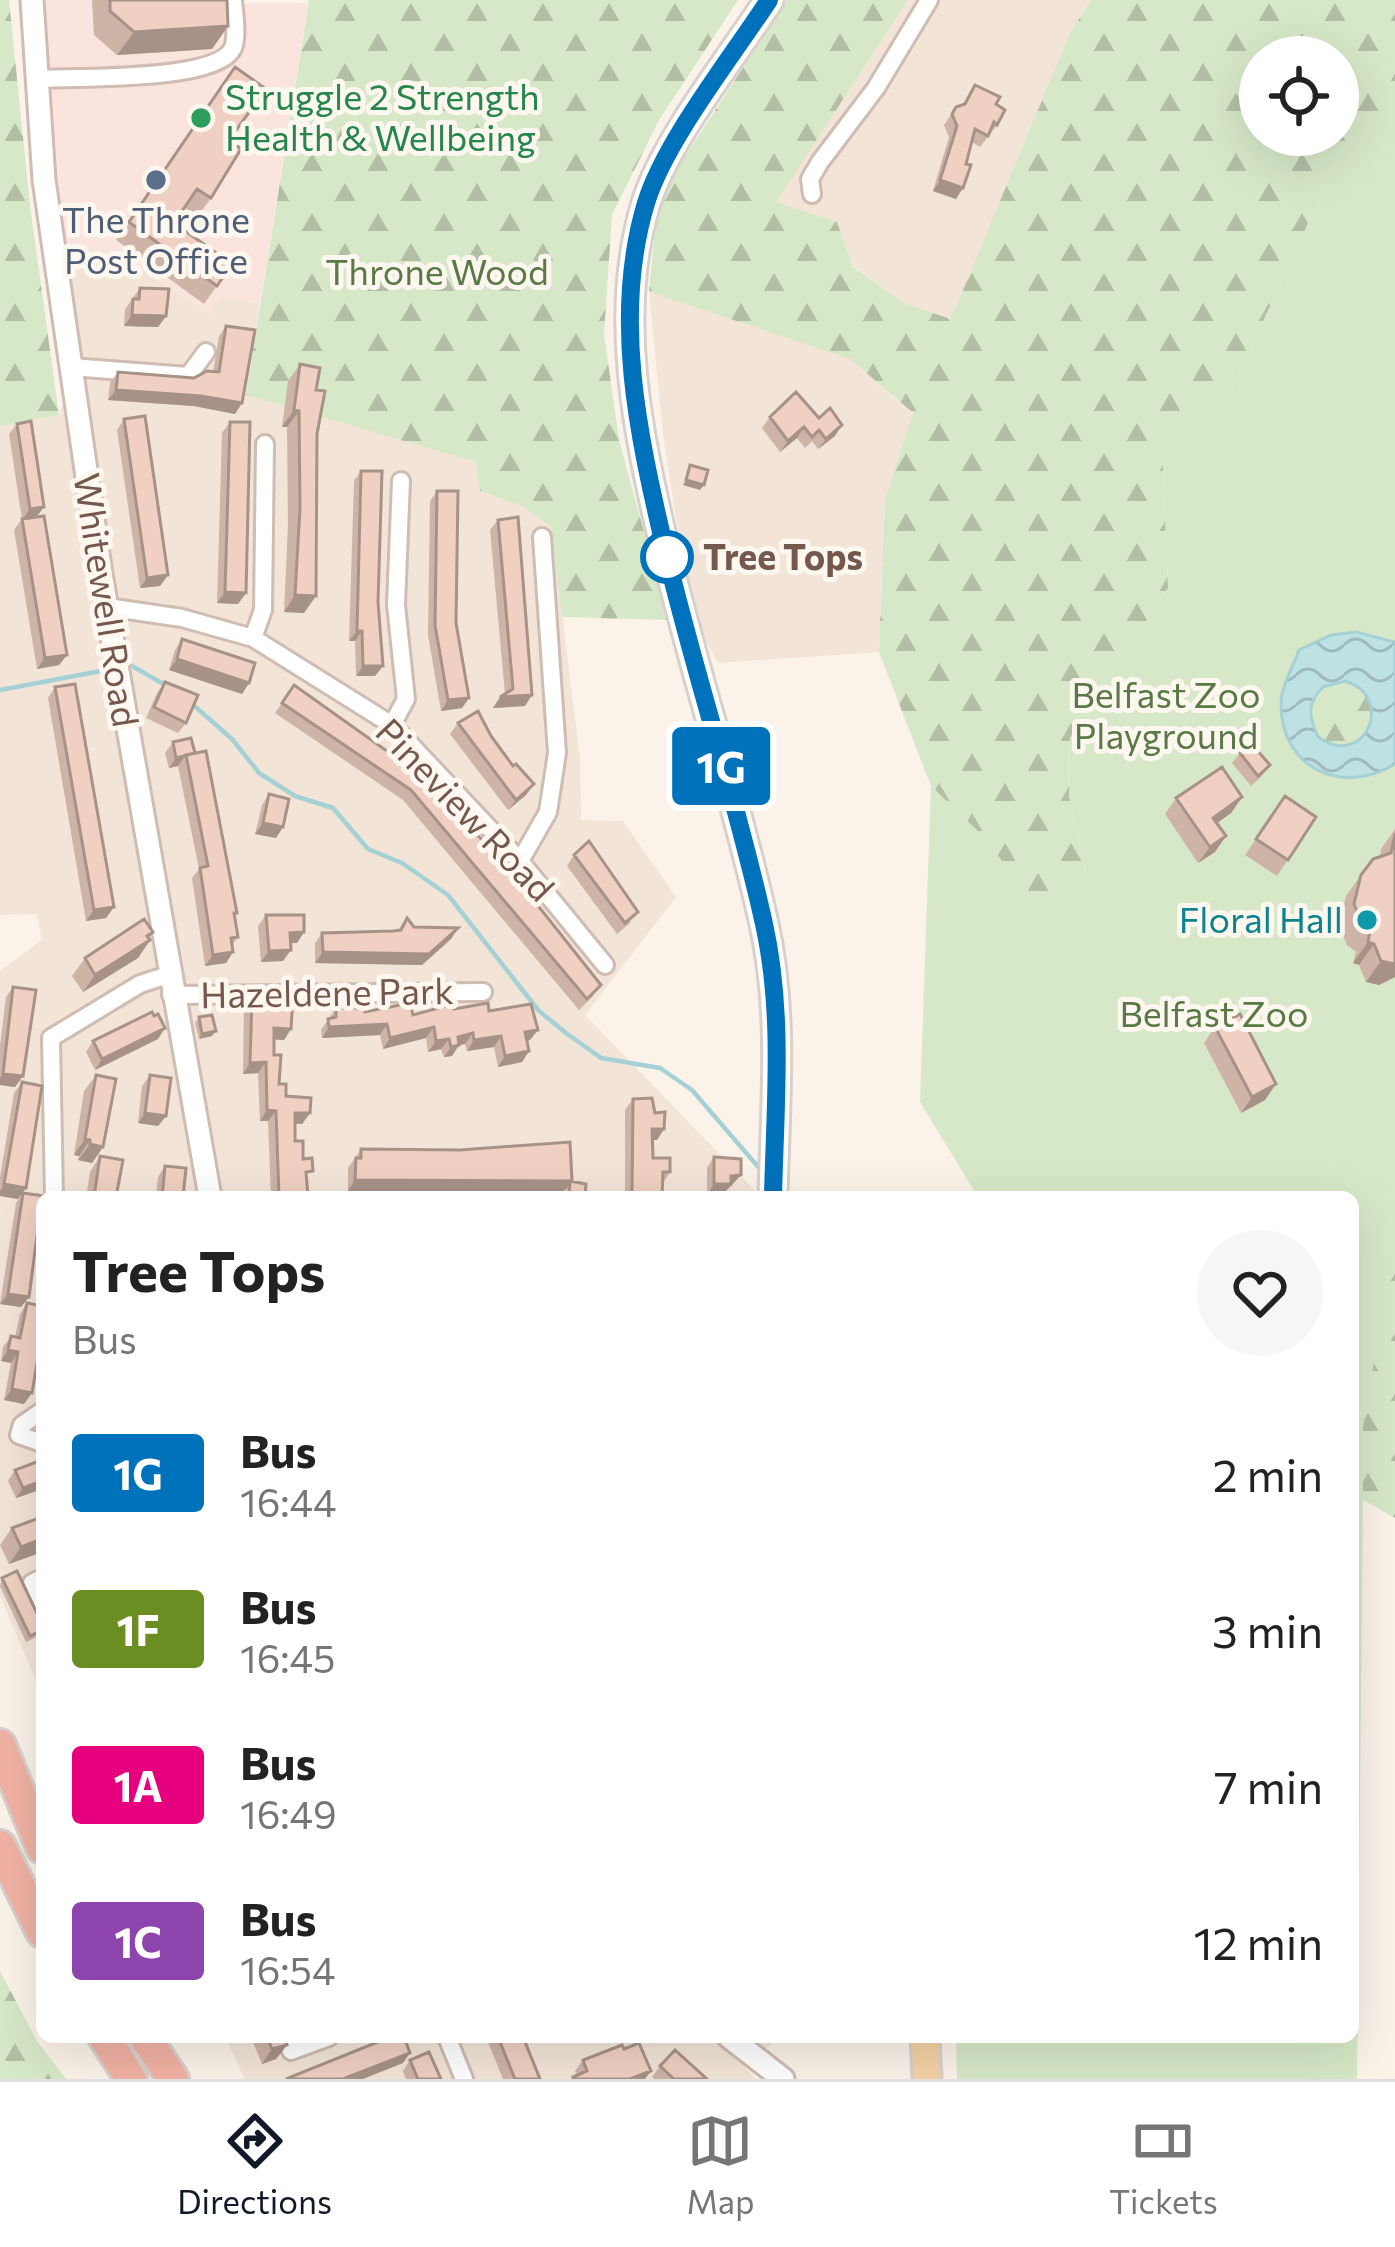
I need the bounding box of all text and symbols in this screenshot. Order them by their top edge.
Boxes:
map controls [1239,36,1359,156]
button: locate [1239,36,1359,156]
place label: Struggle 2 Strength Health & Wellbeing [225,73,540,158]
marker: Struggle 2 Strength Health & Wellbeing [188,105,214,131]
marker: The Throne Post Office [143,167,169,193]
place label: The Throne Post Office [62,196,250,281]
park label: Throne Wood [325,248,549,292]
street label: Whitewell Road [66,470,150,730]
marker: Tree Tops [642,532,692,582]
place label: Tree Tops [703,533,863,577]
park label: Belfast Zoo Playground [1071,671,1261,756]
street label: Pineview Road [368,708,565,909]
line badge: 1G [667,727,775,805]
text: 1G [696,740,746,792]
place label: Floral Hall [1179,896,1343,940]
marker: Floral Hall [1354,907,1380,933]
street label: Hazeldene Park [200,967,454,1015]
park label: Belfast Zoo [1119,990,1309,1034]
button: heart [1197,1230,1323,1356]
text: Tree Tops [72,1234,325,1304]
text: Bus [72,1314,137,1362]
text: Bus [240,1422,316,1477]
text: 2 min [1213,1446,1323,1501]
text: 1G [113,1447,163,1499]
text: 16:44 [240,1477,336,1525]
text: Bus [240,1578,316,1633]
text: 3 min [1212,1602,1323,1657]
text: 1F [116,1603,160,1655]
text: 16:45 [240,1633,335,1681]
text: Bus [240,1734,316,1789]
text: 7 min [1214,1758,1323,1813]
text: 1A [113,1759,163,1811]
text: 16:49 [240,1789,337,1837]
text: Bus [240,1890,316,1945]
text: 12 min [1194,1914,1323,1969]
text: 1C [114,1915,162,1967]
text: 16:54 [240,1945,335,1993]
tab: Directions [177,2108,332,2221]
tab: Map [686,2108,755,2221]
tab: Tickets [1109,2108,1218,2221]

